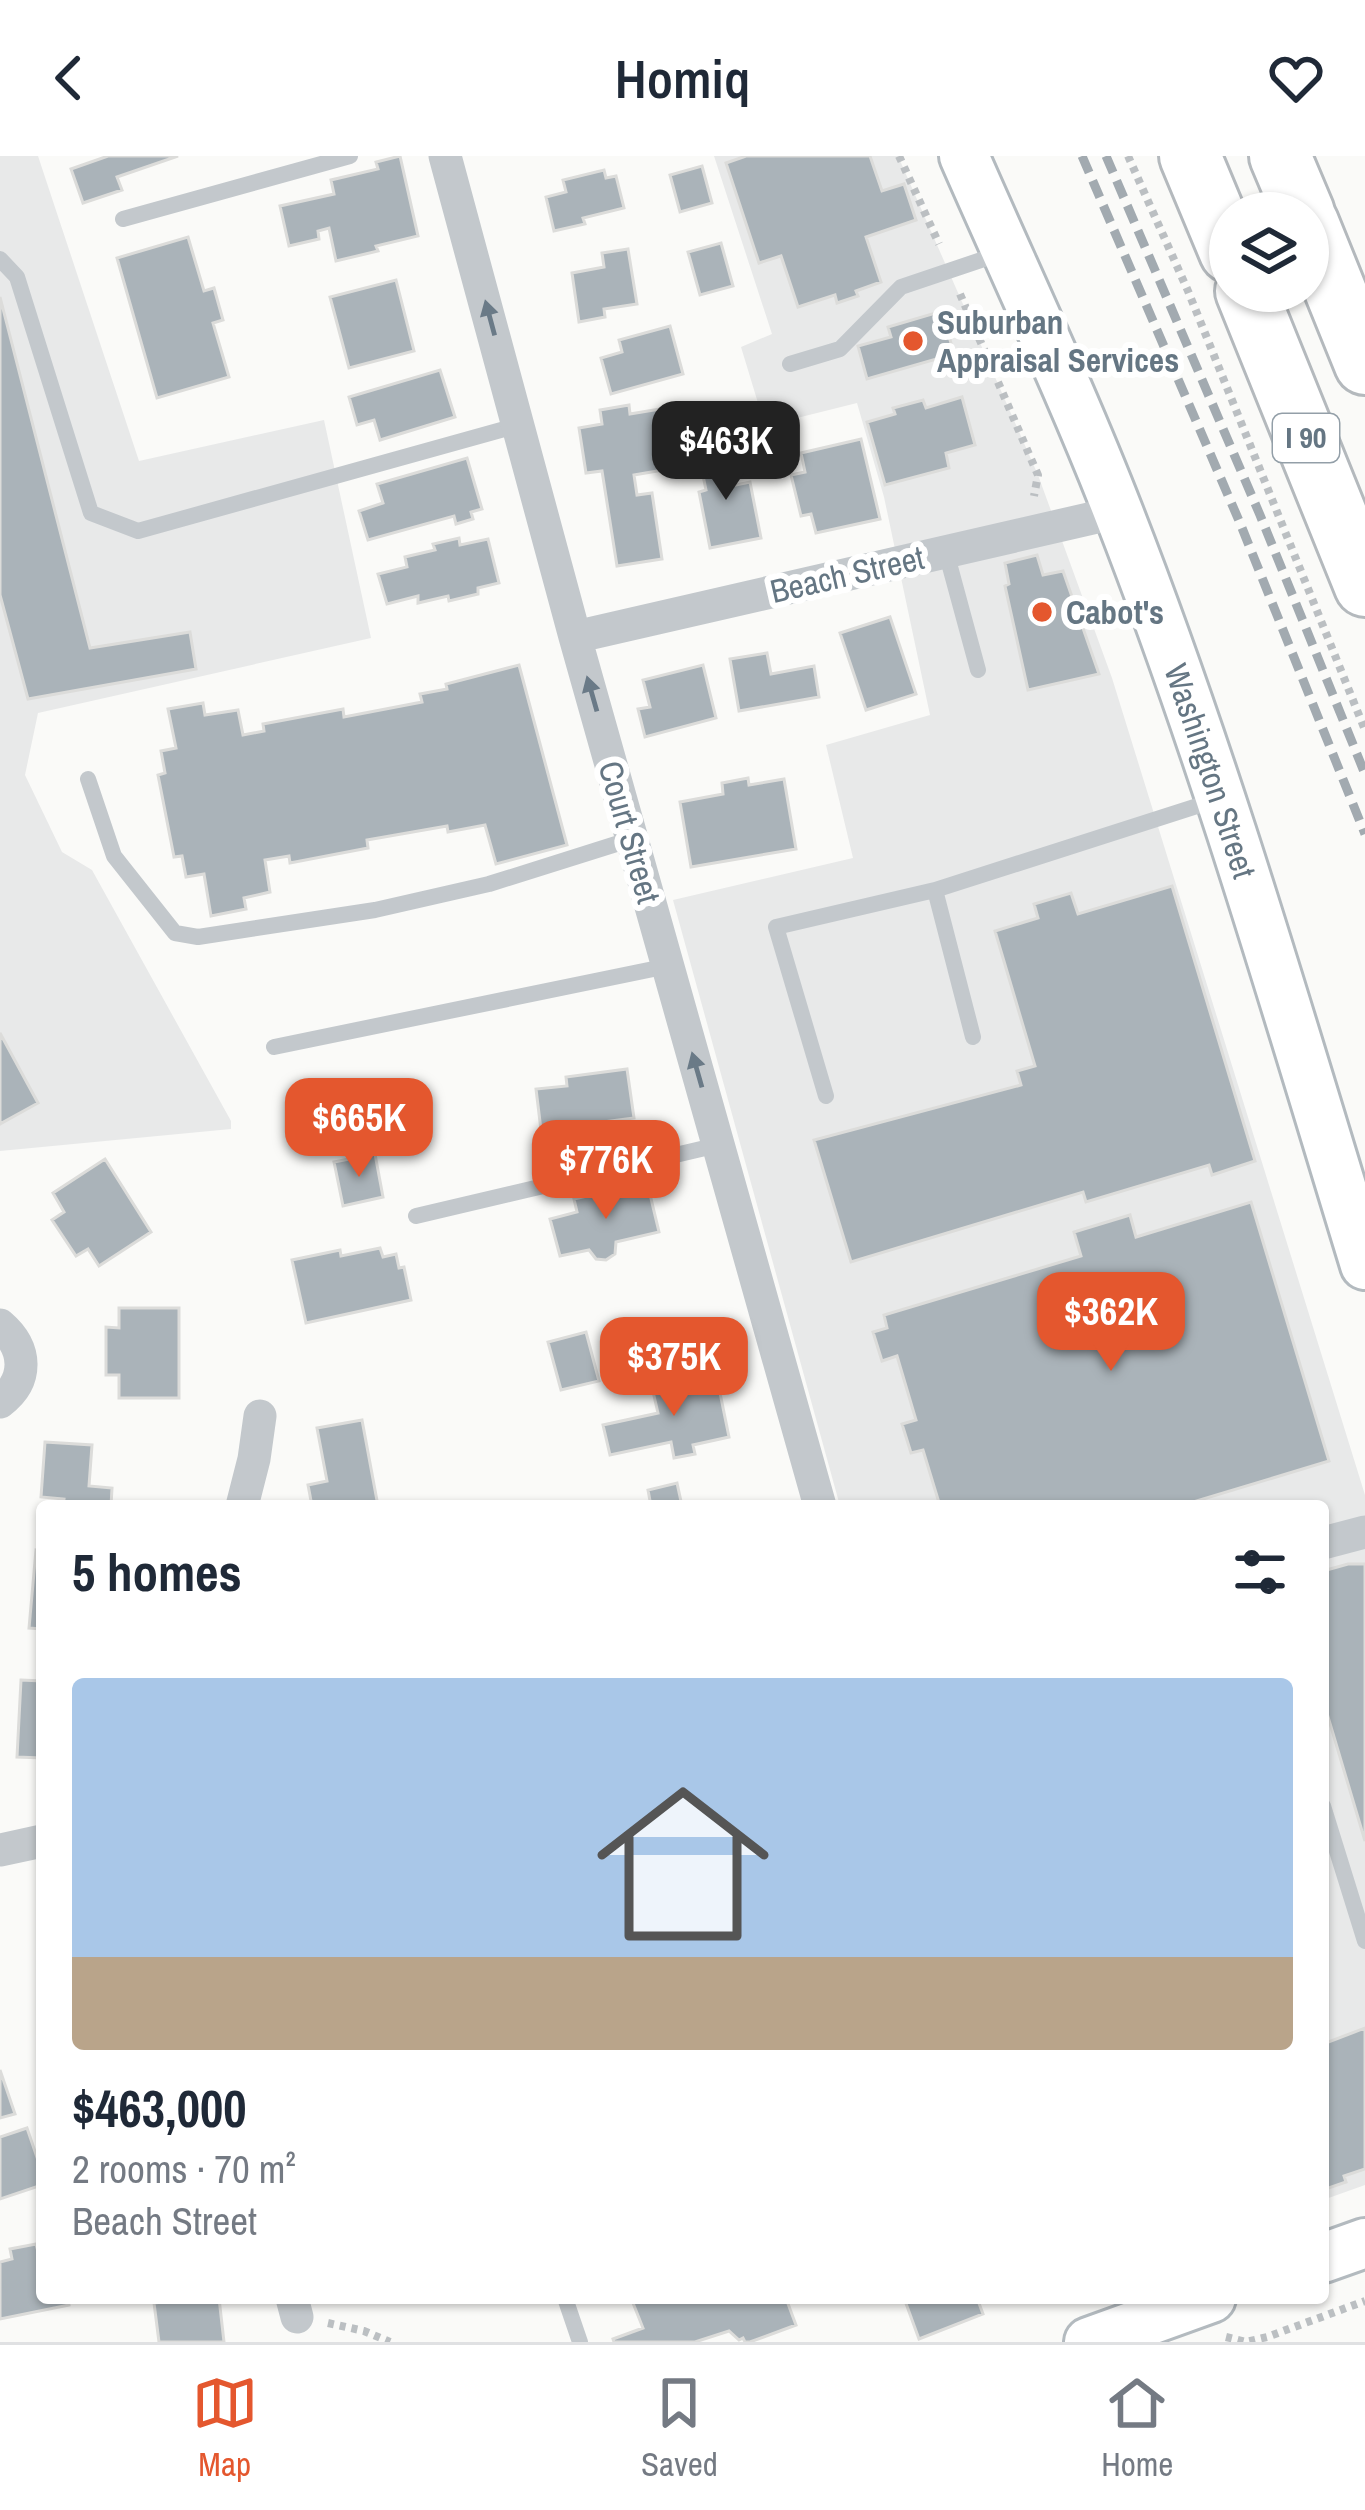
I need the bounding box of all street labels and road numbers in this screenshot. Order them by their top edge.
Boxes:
road number: I 90 [1273,414,1339,462]
street label: Beach Street [766,535,928,613]
street label: Washington Street [1154,658,1267,884]
street label: Court Street [589,756,671,908]

